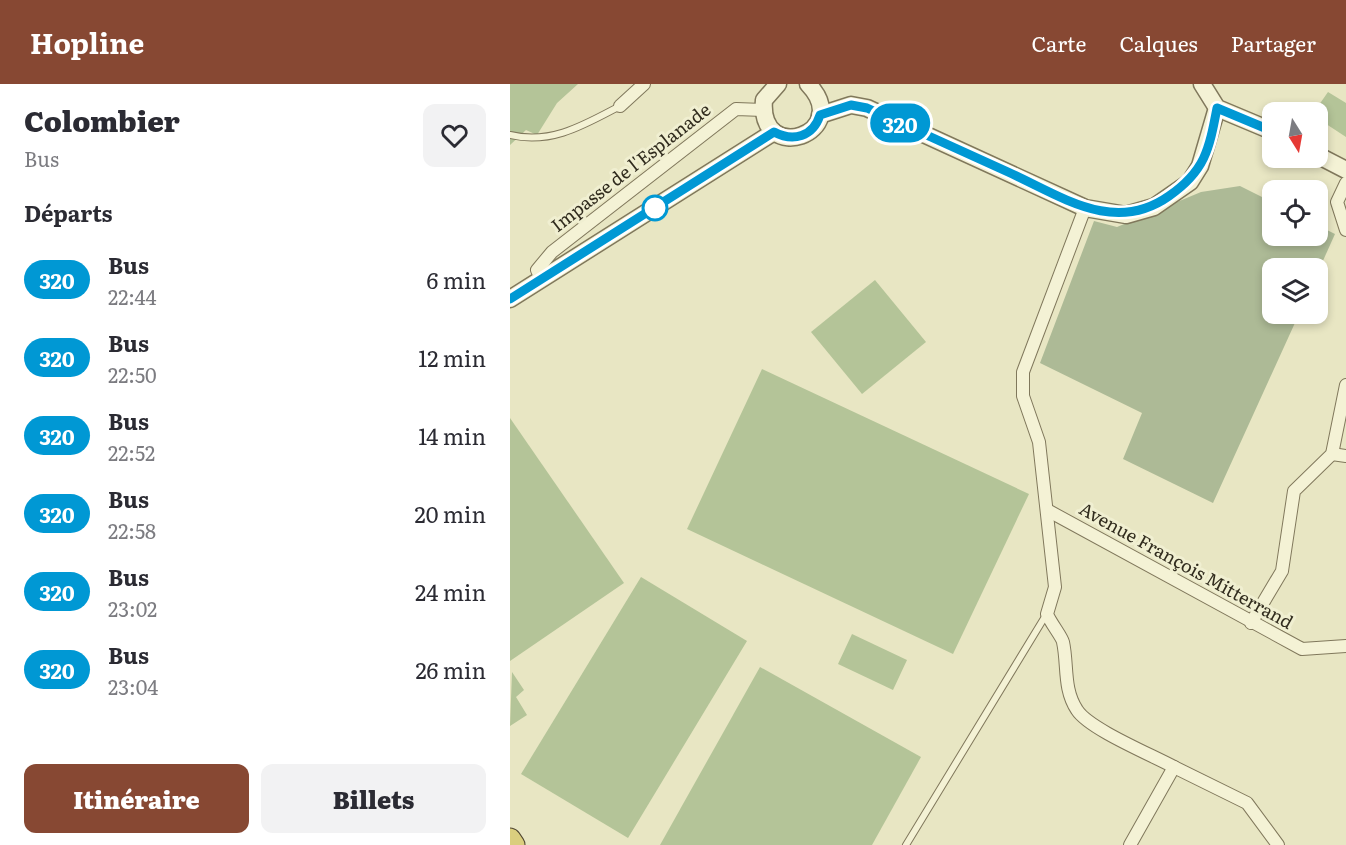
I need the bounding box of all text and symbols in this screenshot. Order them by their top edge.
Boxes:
text: Hopline [30,21,144,63]
text: Carte [1032,27,1086,58]
text: Calques [1119,27,1198,58]
text: Partager [1231,27,1316,58]
street label: Impasse de l'Esplanade [544,96,716,238]
text: Colombier [24,99,180,141]
north arrow [1262,102,1328,168]
map controls [1262,102,1328,324]
button: heart [423,104,486,167]
line badge: 320 [866,104,934,142]
text: 320 [882,108,918,139]
text: Bus [24,143,59,173]
button: locate [1262,180,1328,246]
unlabelled marker [642,195,668,221]
text: Départs [24,196,113,229]
text: Bus [108,248,149,281]
button: layers [1262,258,1328,324]
text: 6 min [427,263,486,296]
text: 320 [39,264,75,295]
text: 22:44 [108,281,157,311]
text: Bus [108,326,149,359]
text: 12 min [418,341,486,374]
text: 320 [39,342,75,373]
text: 22:50 [108,359,157,389]
text: Bus [108,404,149,437]
text: 14 min [418,419,486,452]
text: 320 [39,420,75,451]
text: 22:52 [108,437,155,467]
text: Bus [108,482,149,515]
street label: Avenue François Mitterrand [1075,494,1299,635]
text: 20 min [414,497,486,530]
text: 320 [39,498,75,529]
text: 22:58 [108,515,156,545]
text: Bus [108,560,149,593]
text: 24 min [415,575,486,608]
text: 320 [39,576,75,607]
text: 23:02 [108,593,157,623]
text: Bus [108,638,149,671]
text: 26 min [415,653,486,686]
text: 320 [39,654,75,685]
text: 23:04 [108,671,158,701]
button: Itinéraire [24,764,249,833]
button: Billets [261,764,486,833]

